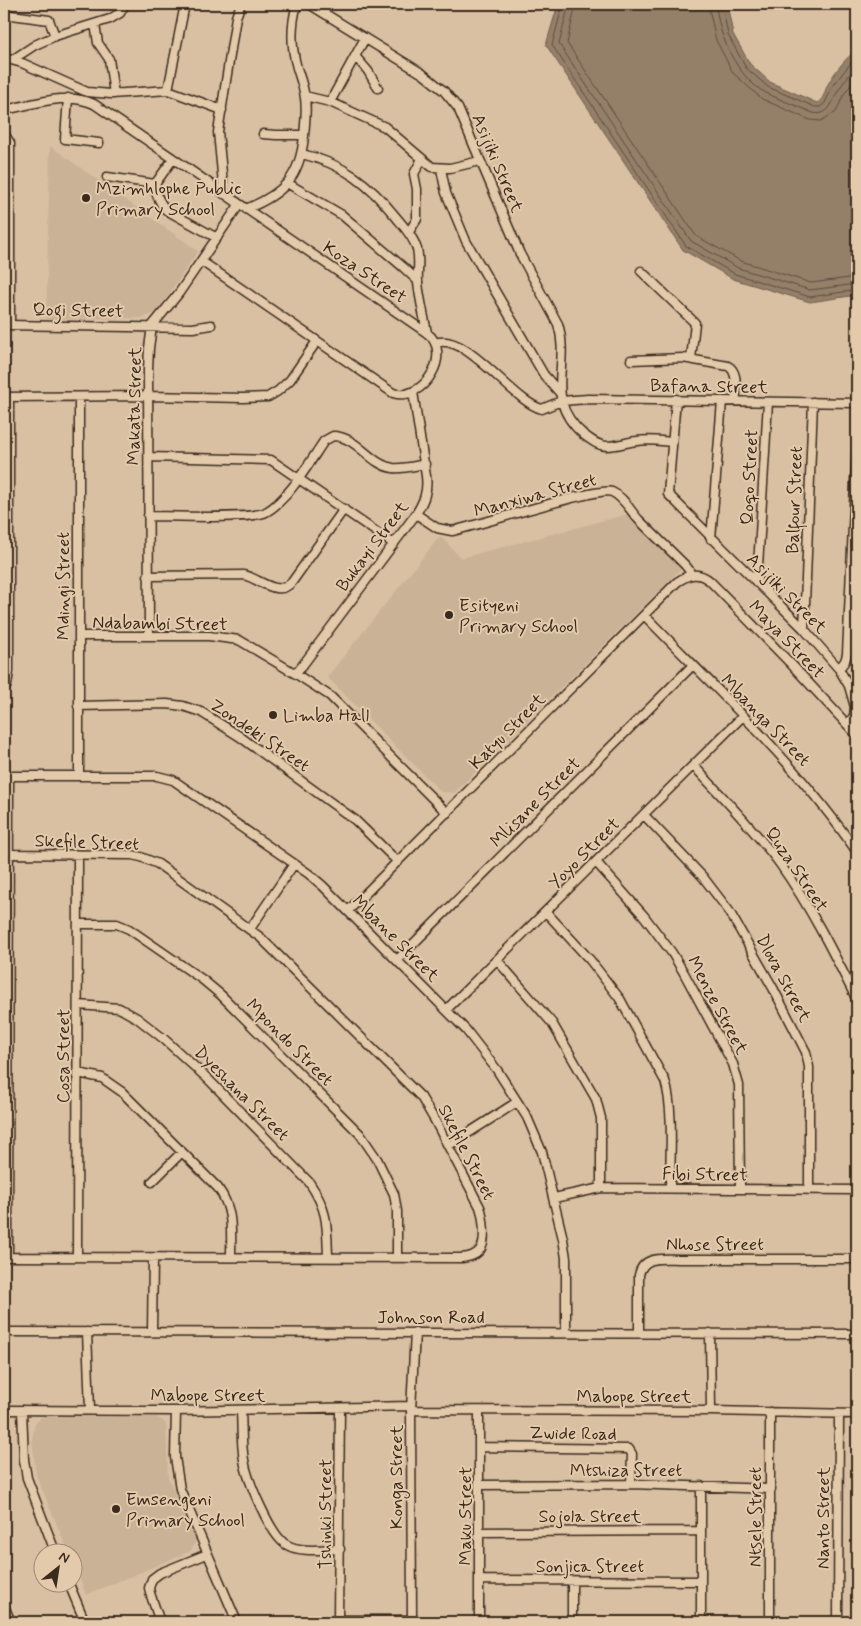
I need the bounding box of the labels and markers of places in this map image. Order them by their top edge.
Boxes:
place label: Mzimhlophe Public Primary School [96,177,241,222]
marker: Mzimhlophe Public Primary School [80,192,92,204]
place label: Esityeni Primary School [459,594,578,639]
marker: Esityeni Primary School [443,609,455,621]
place label: Limba Hall [283,704,369,728]
marker: Limba Hall [267,709,279,721]
place label: Emsengeni Primary School [126,1488,245,1533]
marker: Emsengeni Primary School [110,1503,122,1515]

